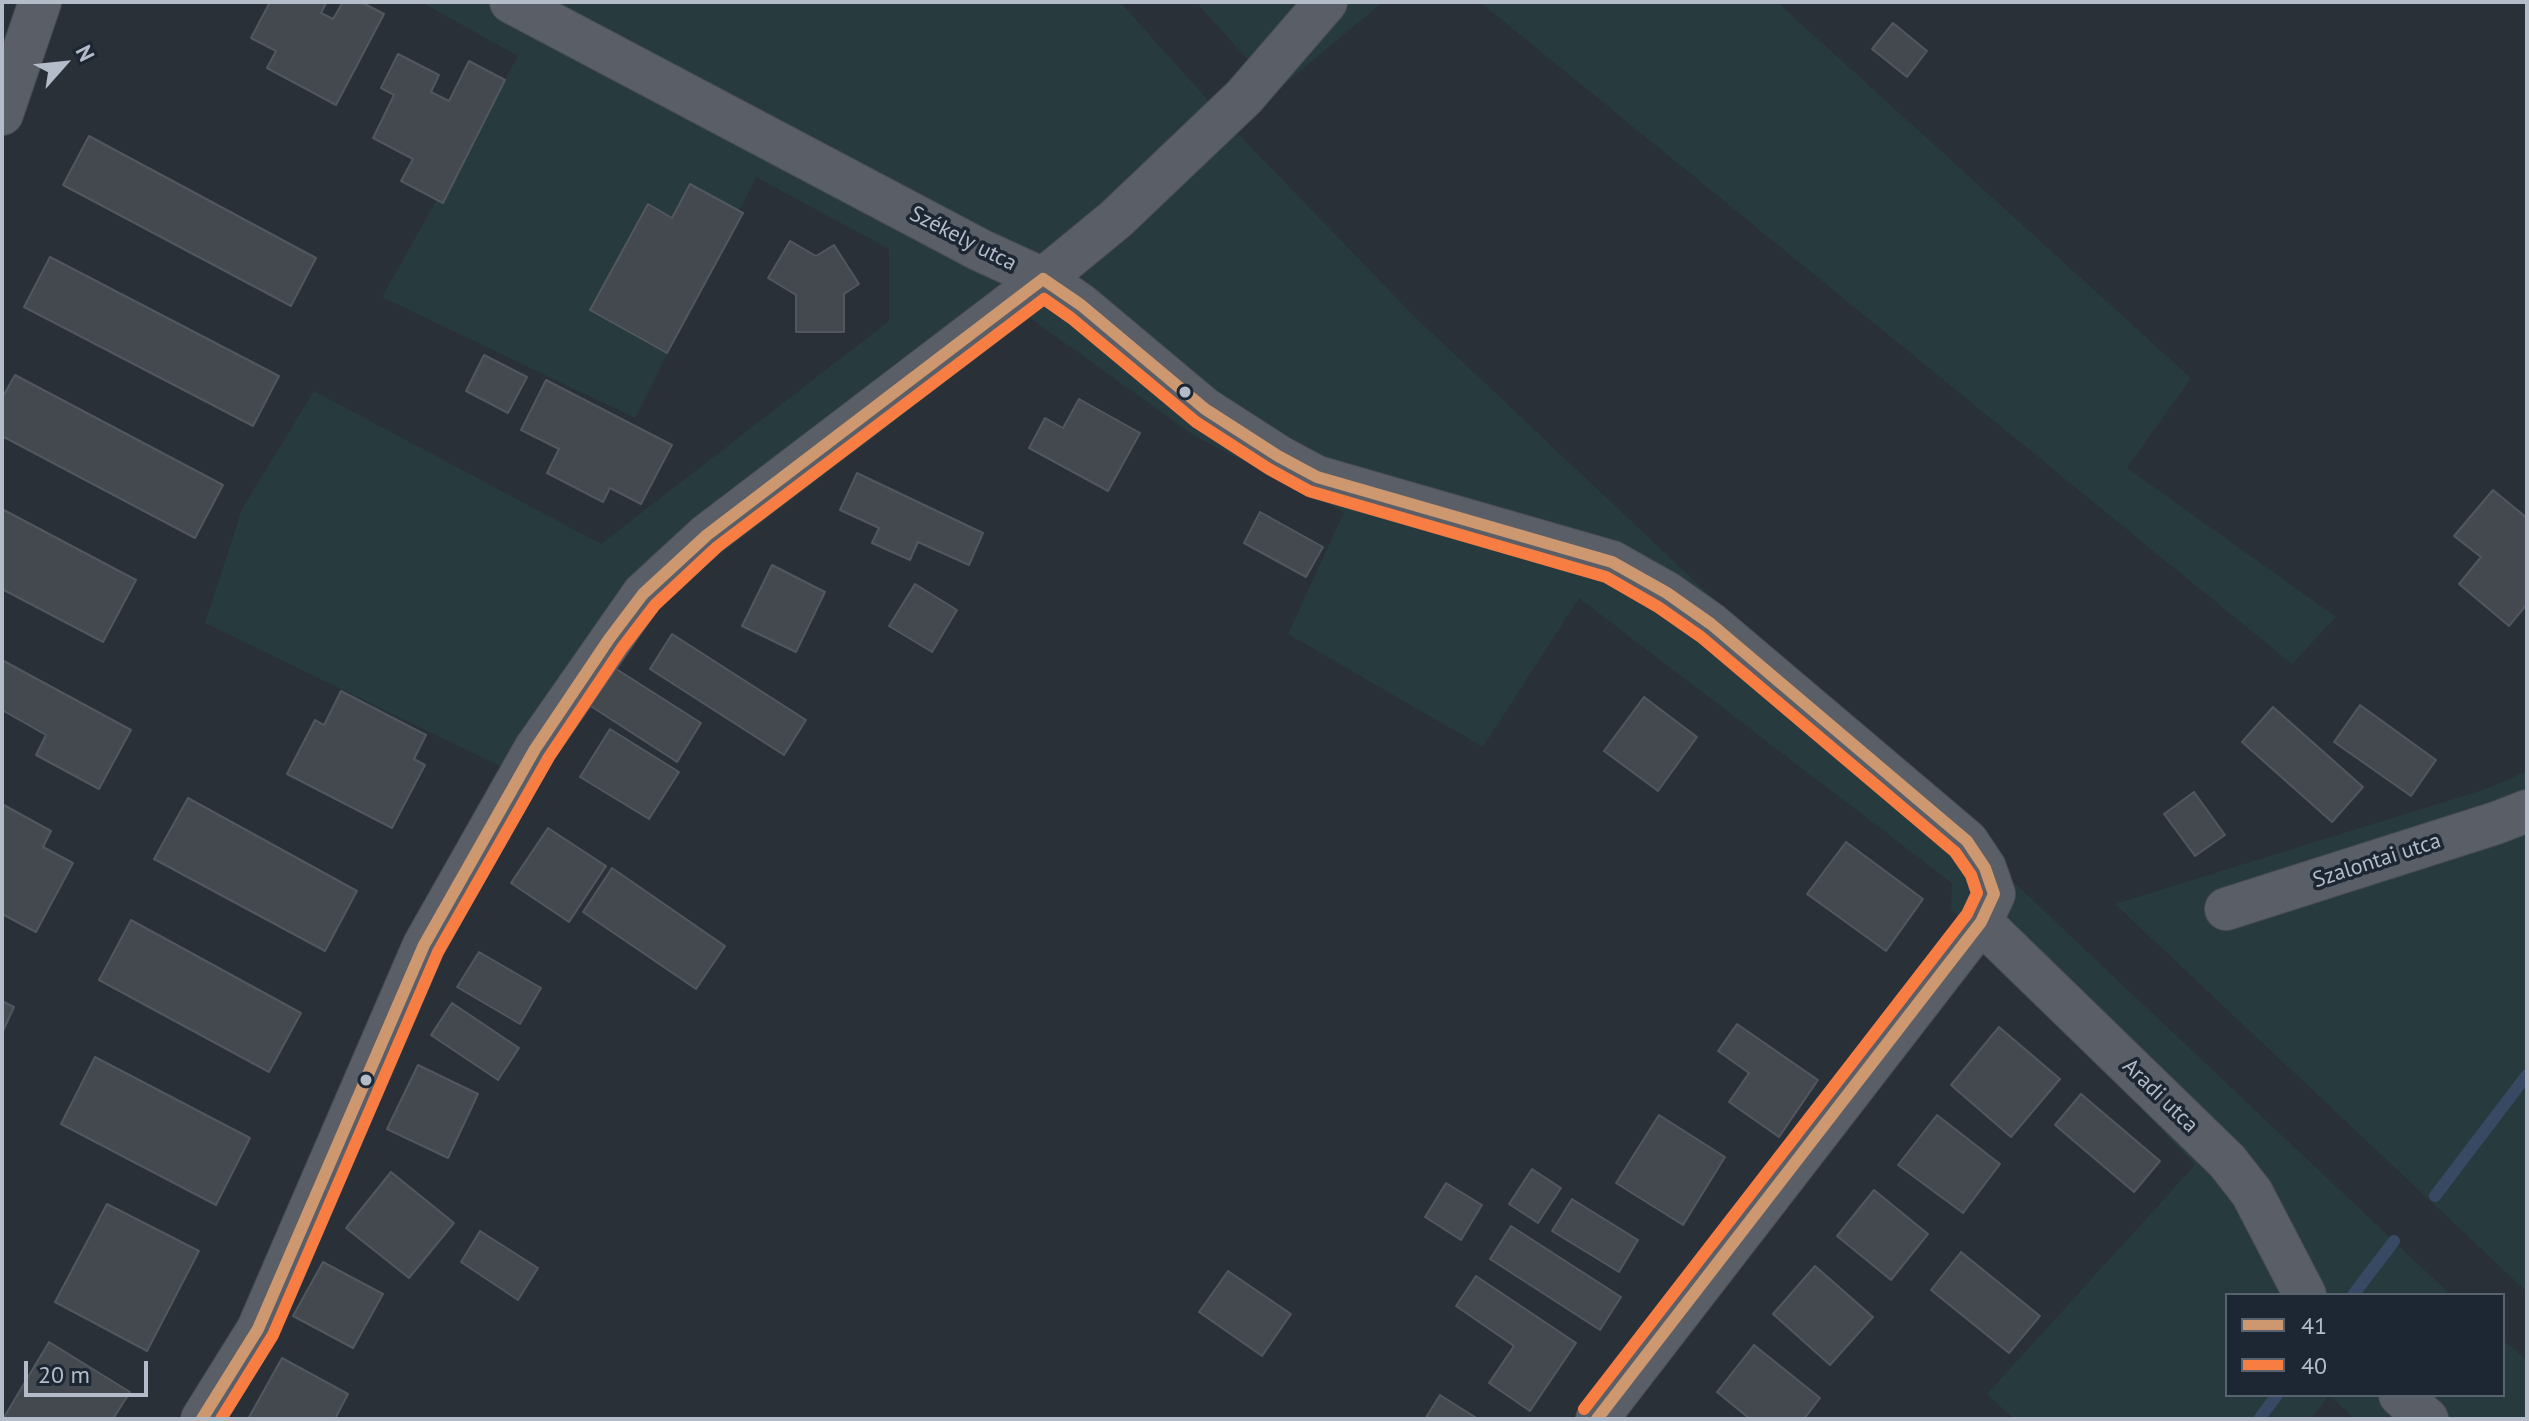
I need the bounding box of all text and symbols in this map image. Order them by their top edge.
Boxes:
north arrow [24,24,104,104]
text: N [70,40,101,66]
street label: Székely utca [905,201,1021,277]
unlabelled marker [1177,384,1193,400]
street label: Szalontai utca [2310,828,2444,894]
street label: Aradi utca [2117,1054,2203,1138]
unlabelled marker [358,1072,374,1088]
legend [2225,1293,2505,1397]
text: 41 [2301,1310,2327,1341]
scale bar [28,1345,152,1395]
text: 40 [2301,1350,2327,1381]
text: 20 m [38,1359,90,1390]

